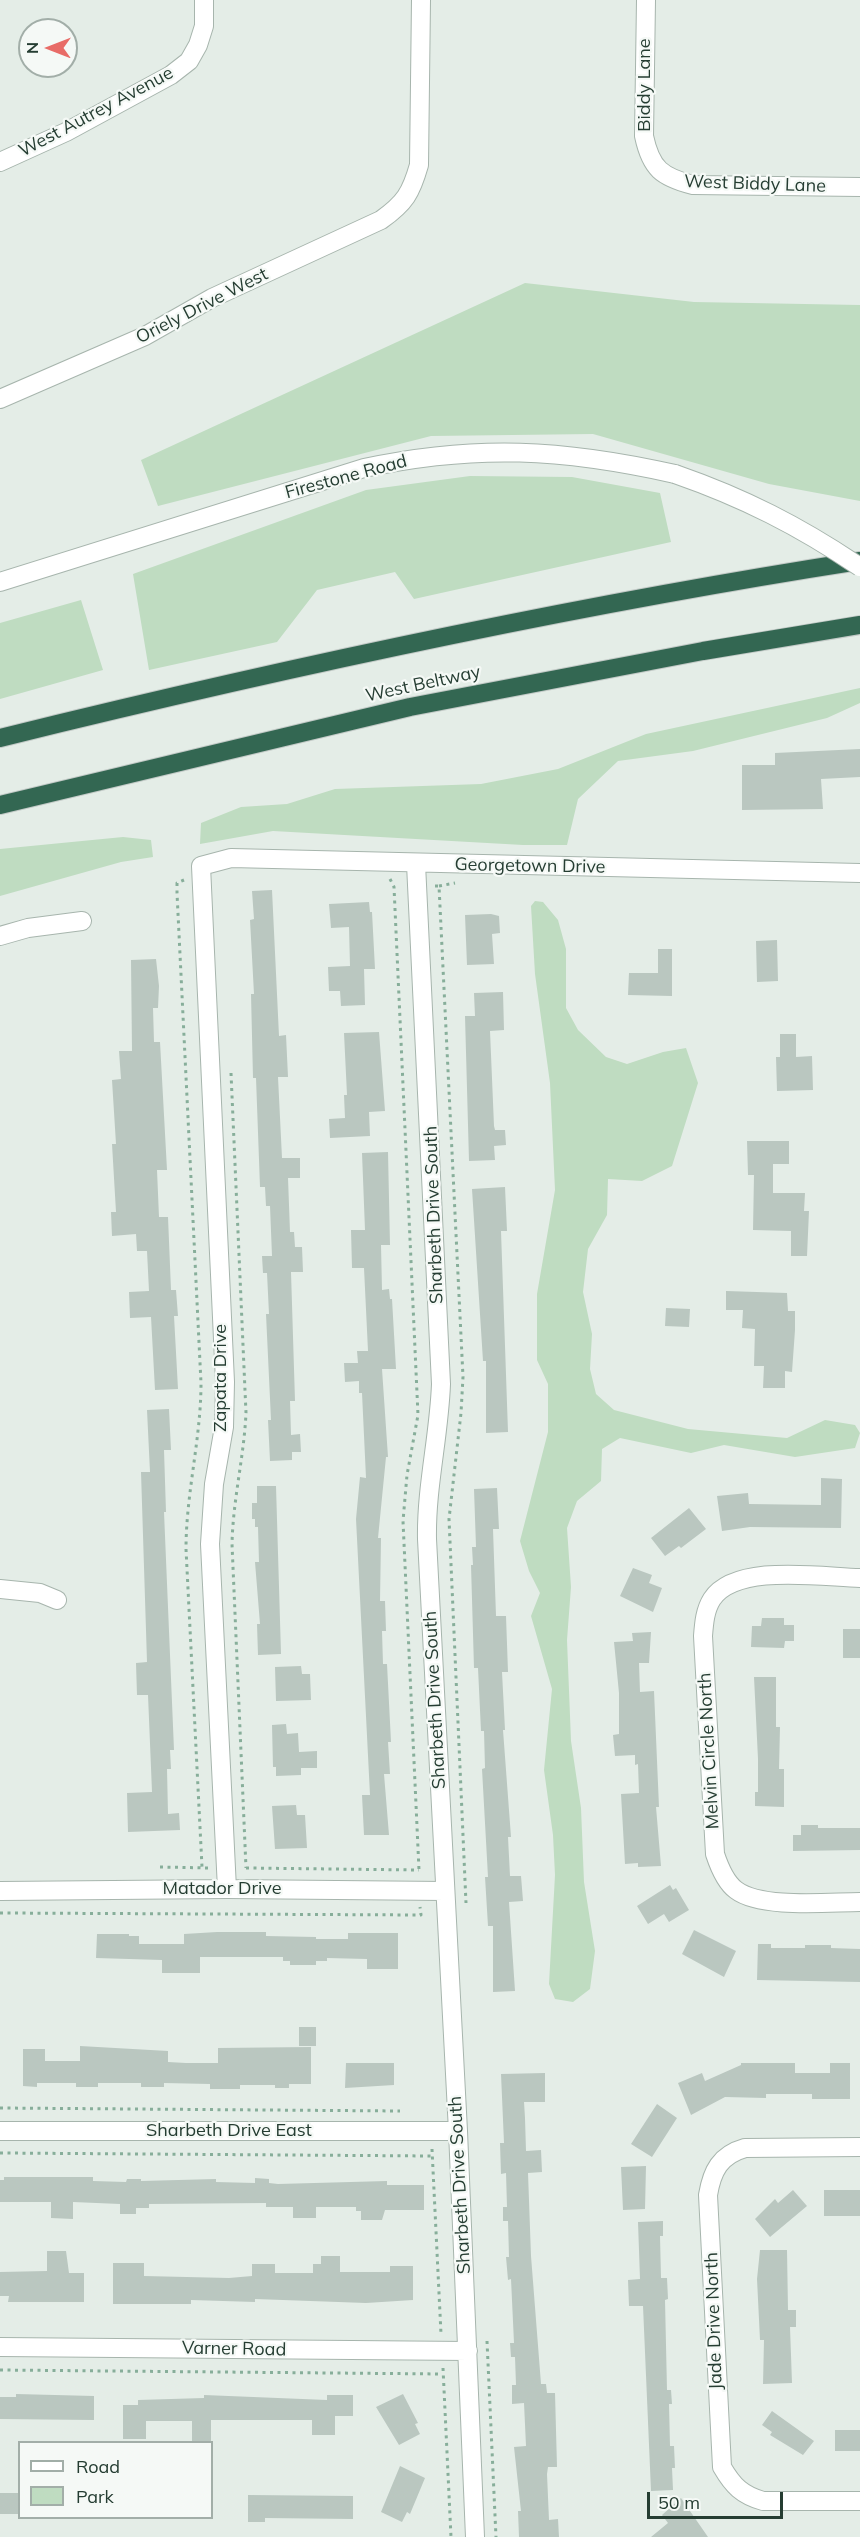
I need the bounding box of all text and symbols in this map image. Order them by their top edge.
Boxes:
north arrow [18,18,78,78]
street label: Biddy Lane [634,38,656,132]
text: N [22,42,42,54]
street label: West Autrey Avenue [15,62,177,162]
street label: West Biddy Lane [684,171,826,197]
street label: Oriely Drive West [132,263,272,349]
street label: Firestone Road [283,450,409,504]
street label: West Beltway [364,661,482,707]
street label: Georgetown Drive [454,854,606,878]
street label: Sharbeth Drive South [420,1126,448,1304]
street label: Zapata Drive [210,1324,232,1432]
street label: Sharbeth Drive South [420,1610,450,1790]
street label: Melvin Circle North [694,1672,724,1830]
street label: Matador Drive [162,1878,282,1900]
street label: Sharbeth Drive South [445,2095,475,2275]
street label: Sharbeth Drive East [146,2120,312,2142]
street label: Jade Drive North [701,2252,727,2390]
street label: Varner Road [182,2337,286,2361]
legend [18,2441,213,2519]
text: Road [76,2455,120,2478]
scale bar [650,2480,786,2518]
text: Park [76,2485,114,2508]
text: 50 m [658,2491,700,2514]

